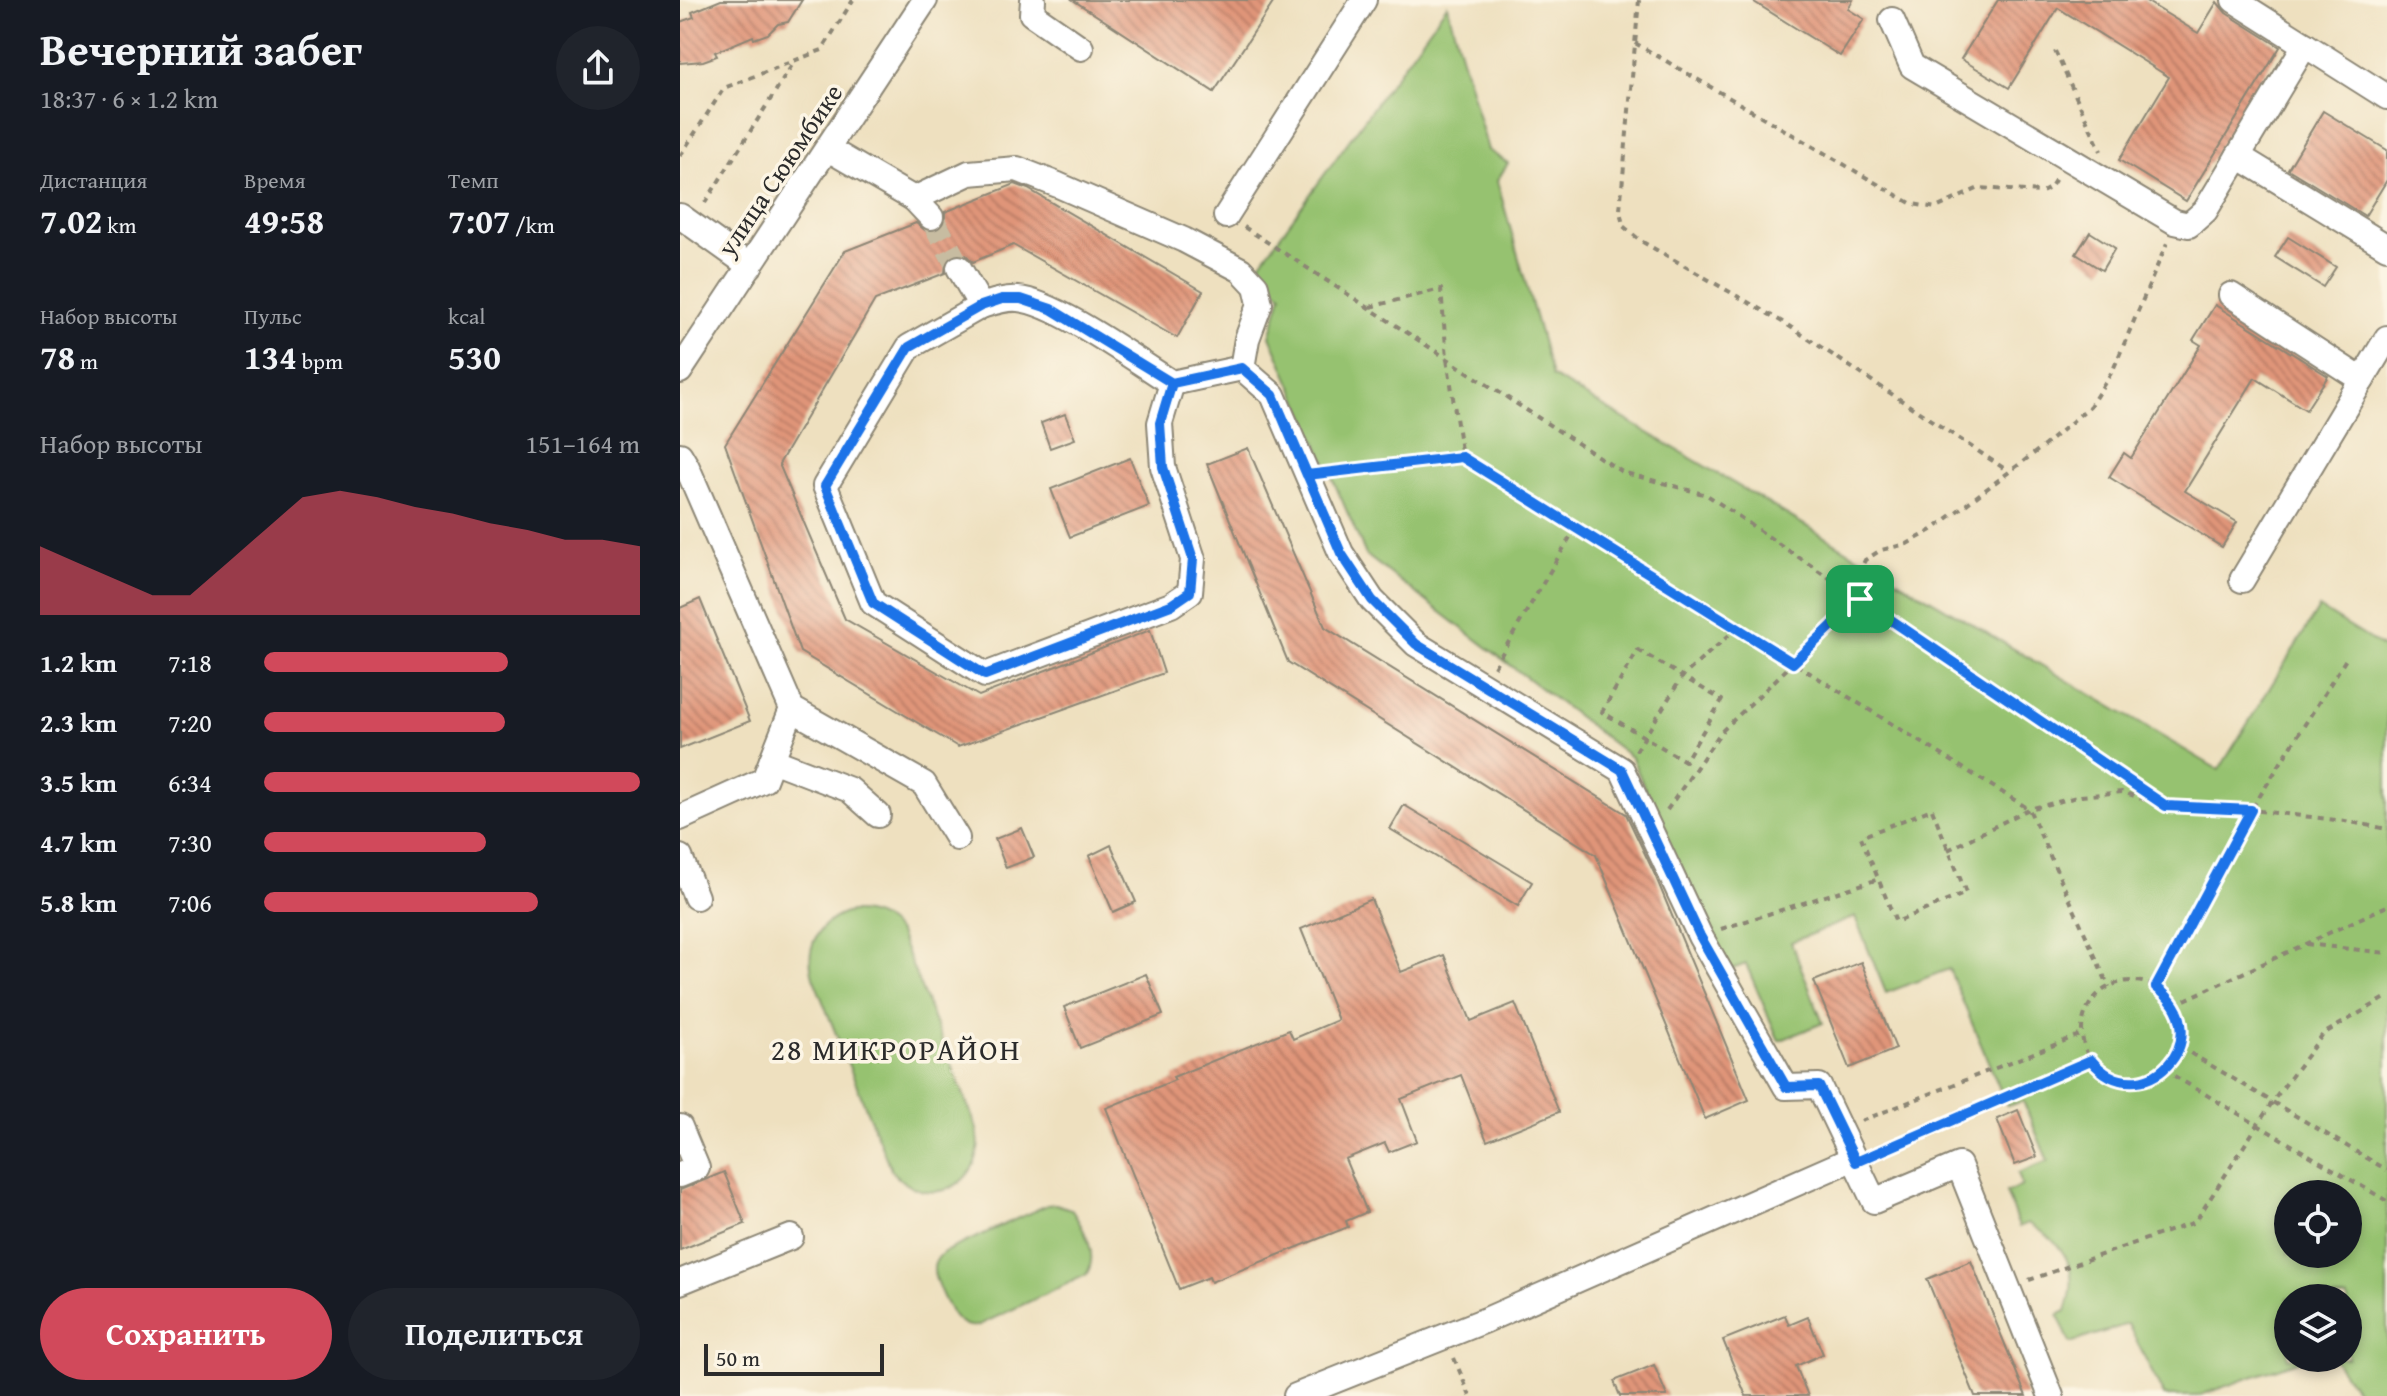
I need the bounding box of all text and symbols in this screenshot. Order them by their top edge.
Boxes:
text: Вечерний забег [40,17,362,81]
button: share [556,26,640,110]
street label: улица Сююмбике [707,76,852,265]
text: 18:37 · 6 × 1.2 km [40,79,218,118]
text: Дистанция [40,164,148,196]
text: Время [244,164,306,196]
text: Темп [448,164,499,196]
text: 7.02 [40,196,102,245]
text: 49:58 [244,196,324,245]
text: 7:07 [448,196,510,245]
text: km [102,209,136,241]
text: /km [510,209,555,241]
text: Набор высоты [40,300,177,332]
text: Пульс [244,300,302,332]
text: kcal [448,300,486,332]
text: 78 [40,332,75,381]
text: 134 [244,332,297,381]
text: 530 [448,332,501,381]
text: m [75,345,98,377]
text: bpm [297,345,343,377]
text: Набор высоты [40,424,202,463]
text: 151–164 m [526,424,640,463]
pin [1826,565,1894,633]
icon: arrive [1838,577,1882,621]
text: 1.2 km [40,643,117,682]
text: 7:18 [168,643,212,682]
text: 2.3 km [40,703,117,742]
text: 7:20 [168,703,212,742]
text: 3.5 km [40,763,117,802]
text: 6:34 [168,763,212,802]
text: 4.7 km [40,823,117,862]
text: 7:30 [168,823,212,862]
text: 5.8 km [40,883,117,922]
text: 7:06 [168,883,212,922]
district label: 28 МИКРОРАЙОН [771,1027,1021,1071]
map controls [2274,1180,2362,1372]
button: locate [2274,1180,2362,1268]
button: layers [2274,1284,2362,1372]
button: Сохранить [40,1288,332,1380]
button: Поделиться [348,1288,640,1380]
scale bar [704,1340,884,1376]
text: 50 m [716,1342,760,1374]

